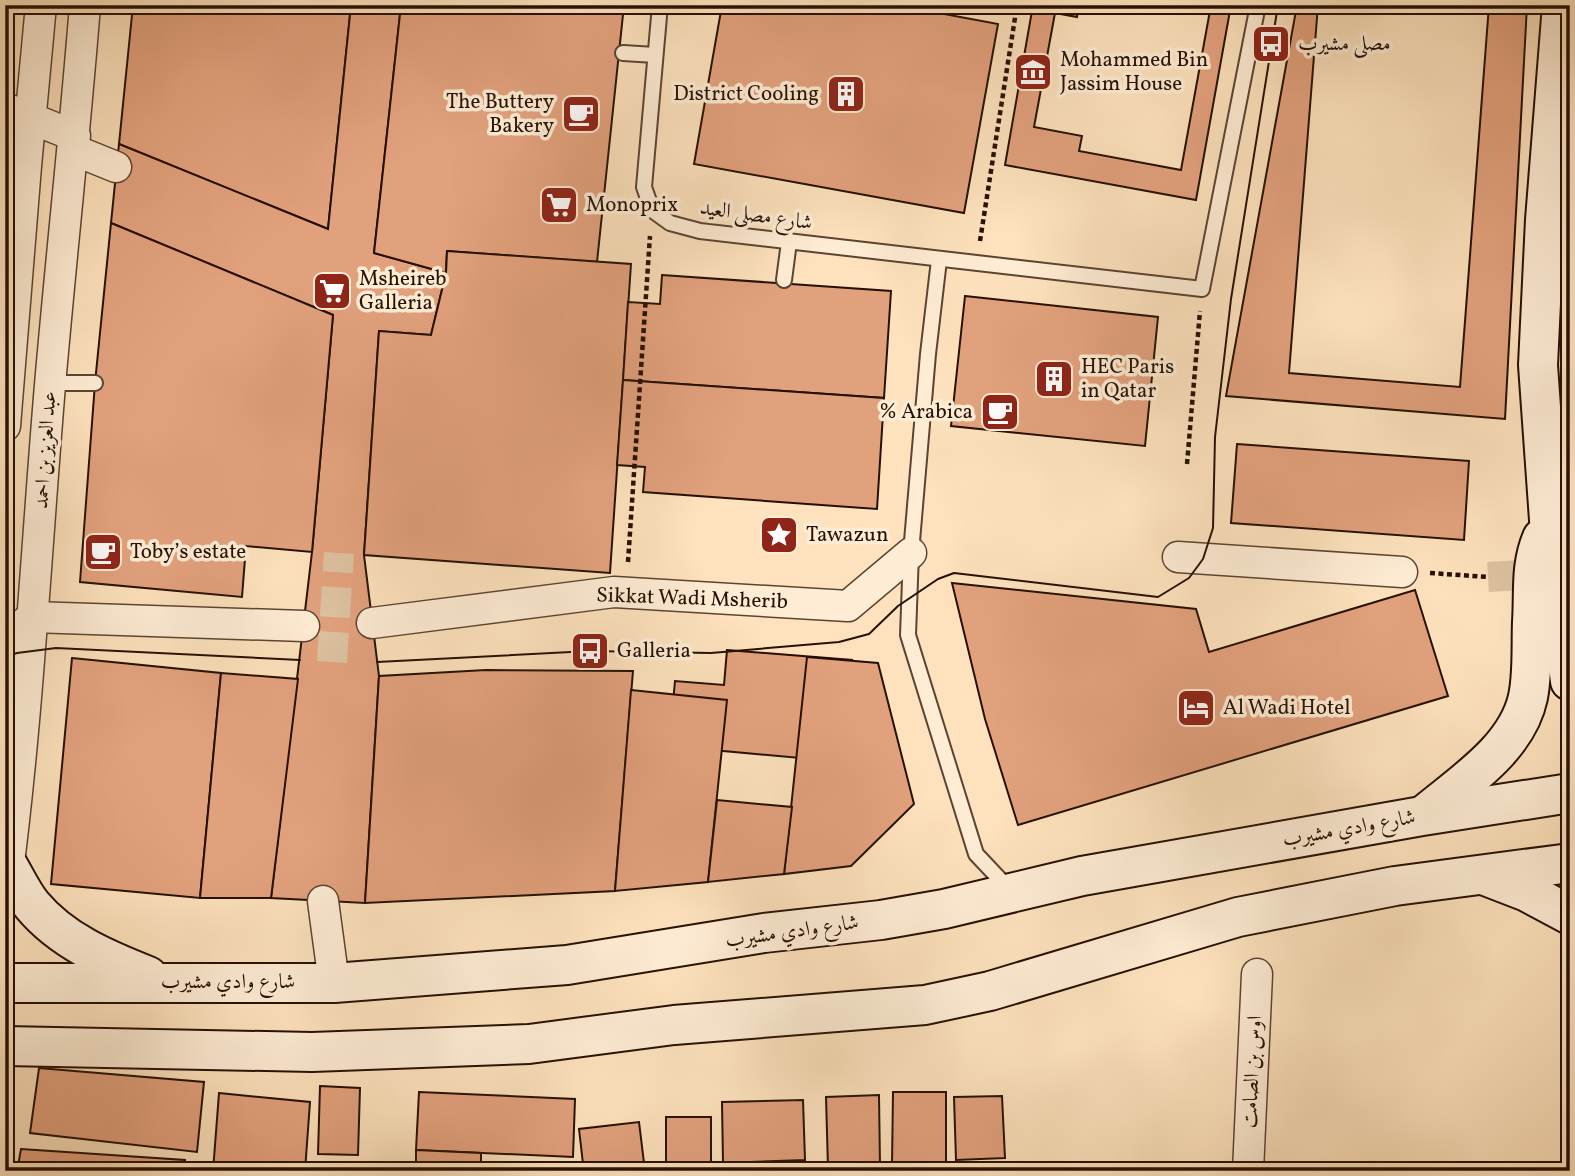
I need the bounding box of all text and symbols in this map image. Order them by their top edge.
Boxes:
bus stop icon: مصلى مشيرب [1250,23,1292,65]
place label: مصلى مشيرب [1298,30,1391,59]
place label: Mohammed Bin Jassim House [1060,46,1208,99]
museum icon: Mohammed Bin Jassim House [1012,51,1054,93]
building icon: District Cooling [825,73,867,115]
place label: District Cooling [673,80,819,109]
place label: The Buttery Bakery [446,88,555,141]
cafe icon: The Buttery Bakery [560,93,602,135]
supermarket icon: Monoprix [538,184,580,226]
place label: Monoprix [586,191,678,220]
street label: شارع مصلى العيد [698,194,814,240]
place label: Msheireb Galleria [359,265,447,318]
supermarket icon: Msheireb Galleria [311,270,353,312]
place label: HEC Paris in Qatar [1081,353,1174,406]
building icon: HEC Paris in Qatar [1033,358,1075,400]
street label: عبد العزيز بن احمد [27,390,65,510]
cafe icon: % Arabica [979,391,1021,433]
place label: % Arabica [879,398,973,427]
place icon: Tawazun [758,514,800,556]
place label: Tawazun [806,521,888,550]
cafe icon: Toby’s estate [82,531,124,573]
place label: Toby’s estate [130,538,246,567]
street label: Sikkat Wadi Msherib [596,581,788,617]
bus stop icon: Galleria [569,630,611,672]
place label: Galleria [617,637,691,666]
hotel icon: Al Wadi Hotel [1175,687,1217,729]
place label: Al Wadi Hotel [1223,694,1350,723]
street label: شارع وادي مشيرب [1280,803,1418,857]
street label: شارع وادي مشيرب [723,908,861,958]
street label: شارع وادي مشيرب [161,968,295,999]
street label: اوس بن الصامت [1236,1015,1270,1129]

